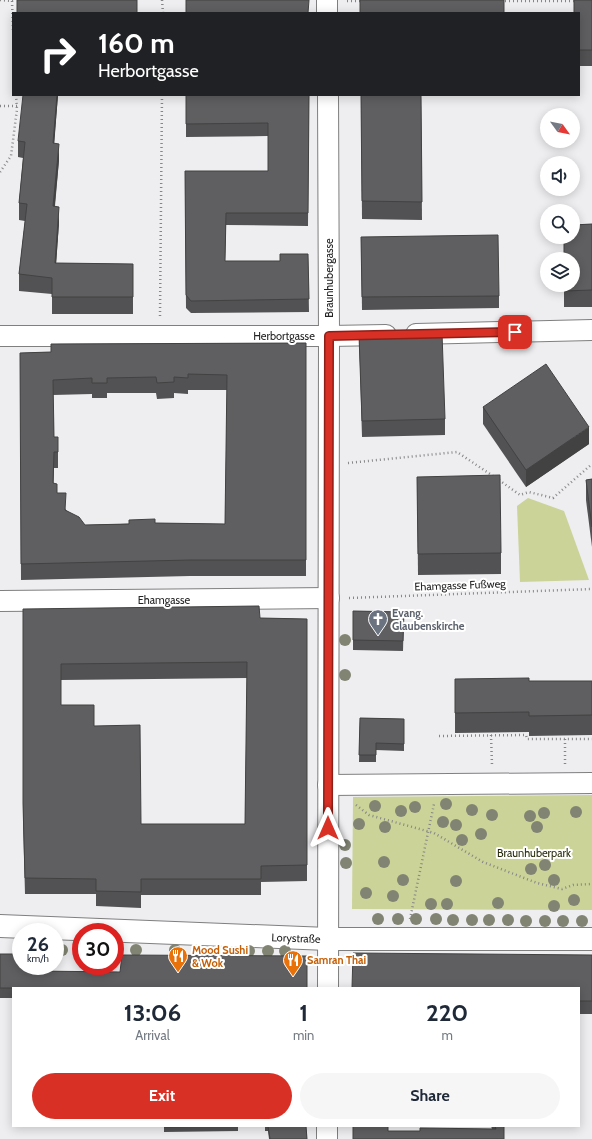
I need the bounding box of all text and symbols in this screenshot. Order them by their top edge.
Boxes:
text: 160 m [98,26,174,60]
icon: right [32,28,84,80]
text: Herbortgasse [98,60,199,82]
north arrow [540,108,580,148]
map controls [540,108,580,292]
button: sound [540,156,580,196]
button: search [540,204,580,244]
street label: Braunhubergasse [322,238,336,318]
button: layers [540,252,580,292]
pin [498,315,532,349]
icon: arrive [504,321,526,343]
street label: Herbortgasse [253,329,315,343]
street label: Ehamgasse Fußweg [414,576,506,594]
street label: Ehamgasse [138,593,191,607]
place label: Evang. Glaubenskirche [392,606,465,633]
church icon: Evang. Glaubenskirche [367,608,389,636]
position arrow [307,807,349,849]
park label: Braunhuberpark [497,846,571,860]
speed limit sign: 30 [72,923,124,975]
street label: Lorystraße [271,930,321,946]
text: 26 [27,932,49,956]
place label: Mood Sushi & Wok [192,943,248,970]
restaurant icon: Mood Sushi & Wok [167,945,189,973]
restaurant icon: Samran Thai [282,949,304,977]
text: km/h [27,952,49,965]
place label: Samran Thai [307,953,366,967]
text: 13:06 [124,998,181,1027]
text: 1 [299,998,308,1027]
text: 220 [426,998,468,1027]
text: Arrival [135,1027,170,1043]
text: min [293,1027,314,1043]
text: m [441,1027,453,1043]
button: Exit [32,1073,292,1119]
button: Share [300,1073,560,1119]

